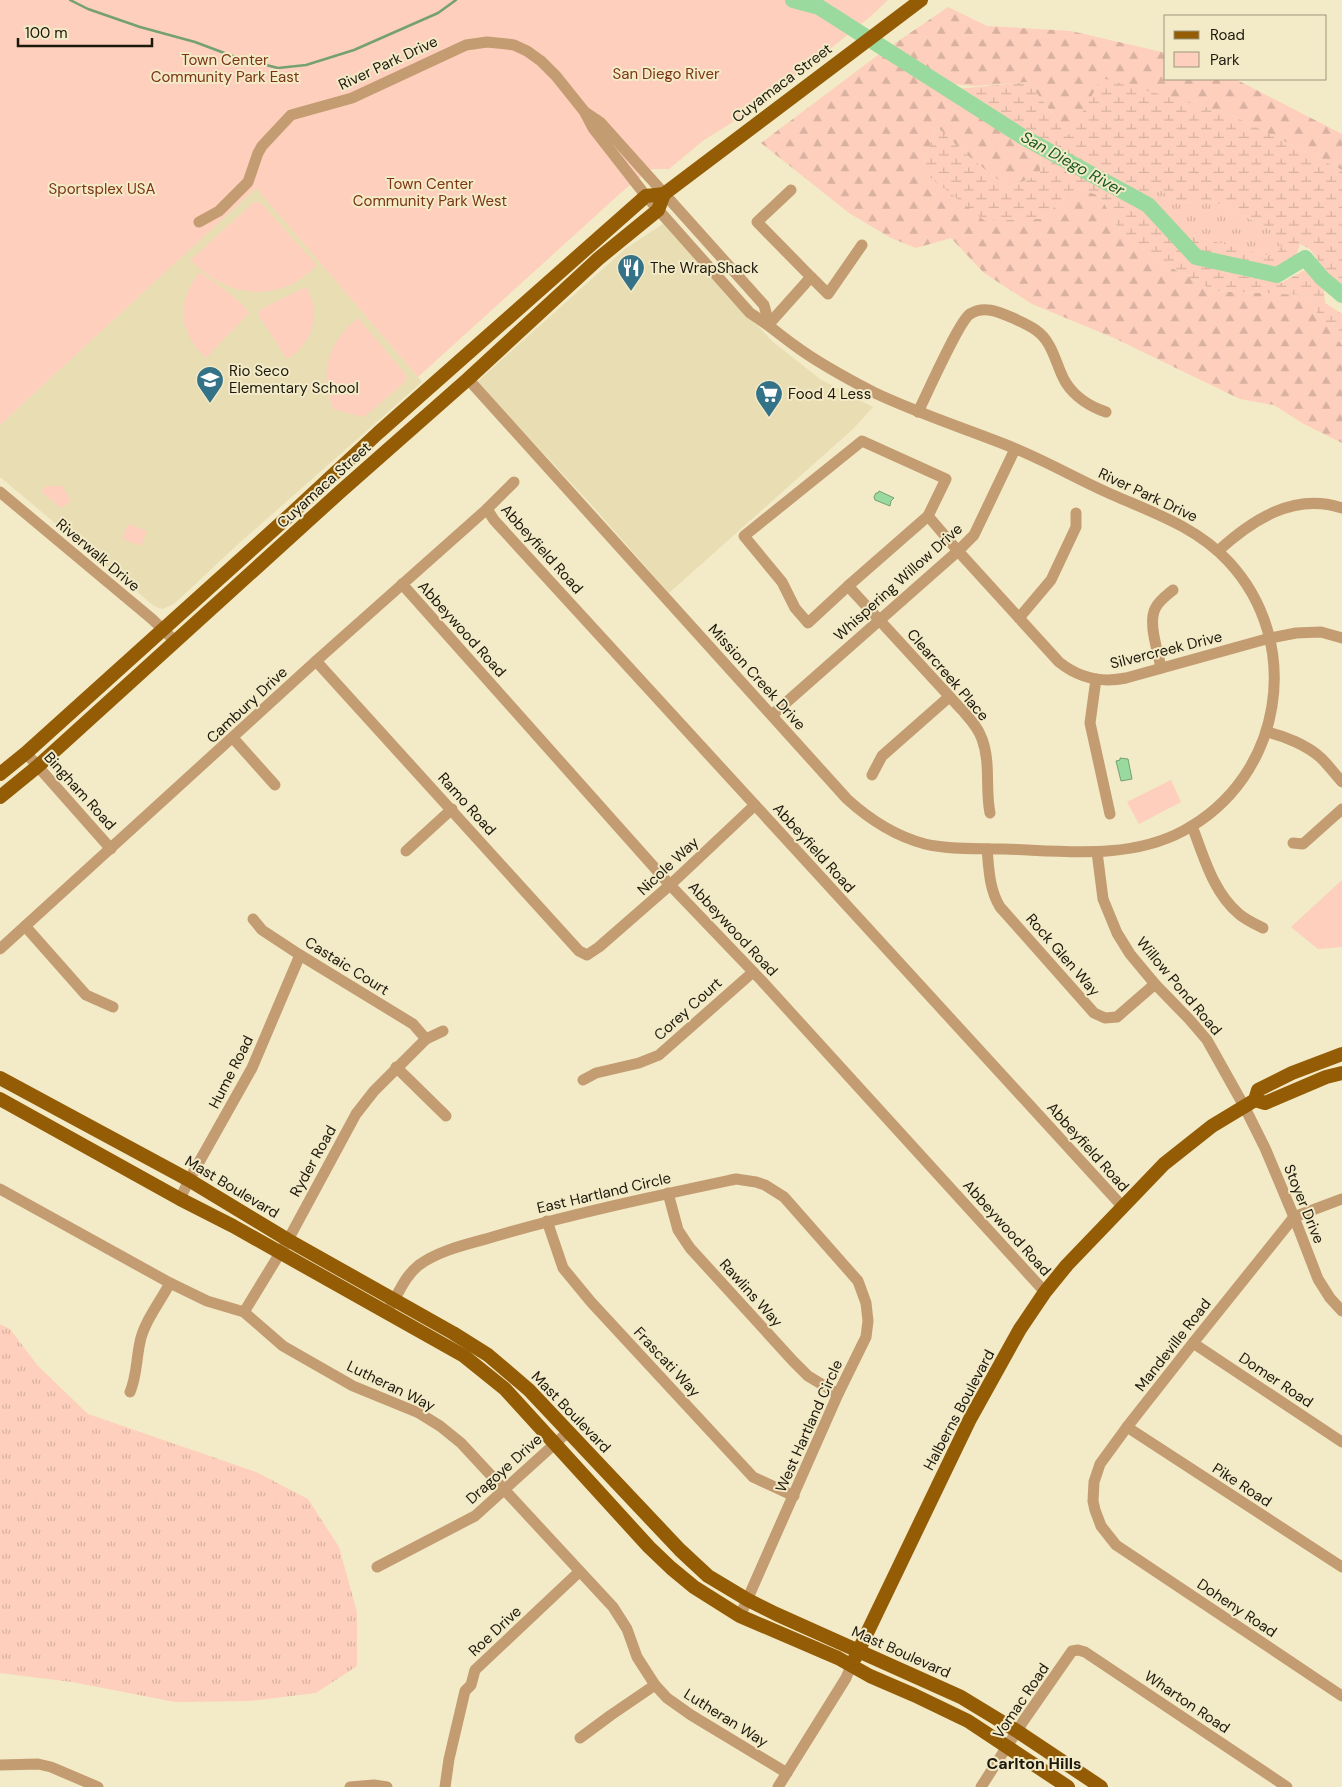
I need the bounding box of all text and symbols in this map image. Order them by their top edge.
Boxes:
scale bar [18,15,151,47]
legend [1164,15,1327,80]
text: 100 m [25,23,68,43]
text: Road [1210,25,1245,45]
street label: River Park Drive [335,31,441,95]
street label: Cuyamaca Street [728,39,836,127]
park label: Town Center Community Park East [151,50,299,87]
text: Park [1210,50,1240,70]
park label: San Diego River [613,64,720,84]
water label: San Diego River [1017,126,1129,201]
park label: Town Center Community Park West [353,174,507,211]
park label: Sportsplex USA [49,179,155,199]
restaurant icon: The WrapShack [616,253,646,292]
place label: The WrapShack [650,258,759,278]
place label: Rio Seco Elementary School [229,361,359,398]
school or university icon: Rio Seco Elementary School [195,365,225,404]
supermarket icon: Food 4 Less [754,379,784,418]
place label: Food 4 Less [788,384,871,404]
street label: Cuyamaca Street [273,437,375,533]
street label: River Park Drive [1095,463,1201,527]
street label: Abbeyfield Road [496,500,588,598]
street label: Riverwalk Drive [52,514,144,596]
street label: Whispering Willow Drive [829,519,967,645]
street label: Abbeywood Road [414,577,510,681]
street label: Mission Creek Drive [704,620,810,734]
street label: Clearcreek Place [902,625,994,725]
street label: Silvercreek Drive [1108,626,1224,674]
street label: Cambury Drive [202,662,292,748]
street label: Bingham Road [40,748,120,834]
street label: Ramo Road [433,768,501,840]
street label: Abbeyfield Road [768,799,860,897]
street label: Nicole Way [633,832,704,900]
street label: Abbeywood Road [684,877,782,981]
street label: Rock Glen Way [1022,909,1105,1001]
street label: Castaic Court [301,932,393,1000]
street label: Willow Pond Road [1132,932,1226,1040]
street label: Corey Court [650,973,726,1045]
street label: Hume Road [204,1032,258,1112]
street label: Abbeyfield Road [1042,1098,1134,1196]
street label: Ryder Road [285,1122,341,1200]
street label: Mast Boulevard [181,1151,283,1223]
street label: Stoyer Drive [1279,1161,1329,1247]
street label: East Hartland Circle [535,1168,673,1218]
street label: Abbeywood Road [959,1176,1055,1280]
street label: Rawlins Way [715,1255,787,1332]
street label: Mandeville Road [1130,1294,1216,1396]
street label: Frascati Way [629,1323,705,1402]
street label: Halberns Boulevard [919,1346,999,1474]
street label: Domer Road [1235,1348,1317,1412]
street label: Lutheran Way [344,1356,439,1416]
street label: West Hartland Circle [771,1357,847,1495]
street label: Mast Boulevard [527,1367,615,1457]
street label: Dragoye Drive [462,1429,546,1509]
street label: Pike Road [1209,1458,1275,1512]
street label: Doheny Road [1193,1574,1281,1642]
street label: Roe Drive [464,1601,526,1661]
street label: Mast Boulevard [848,1621,954,1683]
street label: Vomac Road [988,1659,1054,1743]
street label: Wharton Road [1140,1666,1234,1738]
street label: Lutheran Way [680,1684,773,1752]
district label: Carlton Hills [987,1753,1081,1774]

